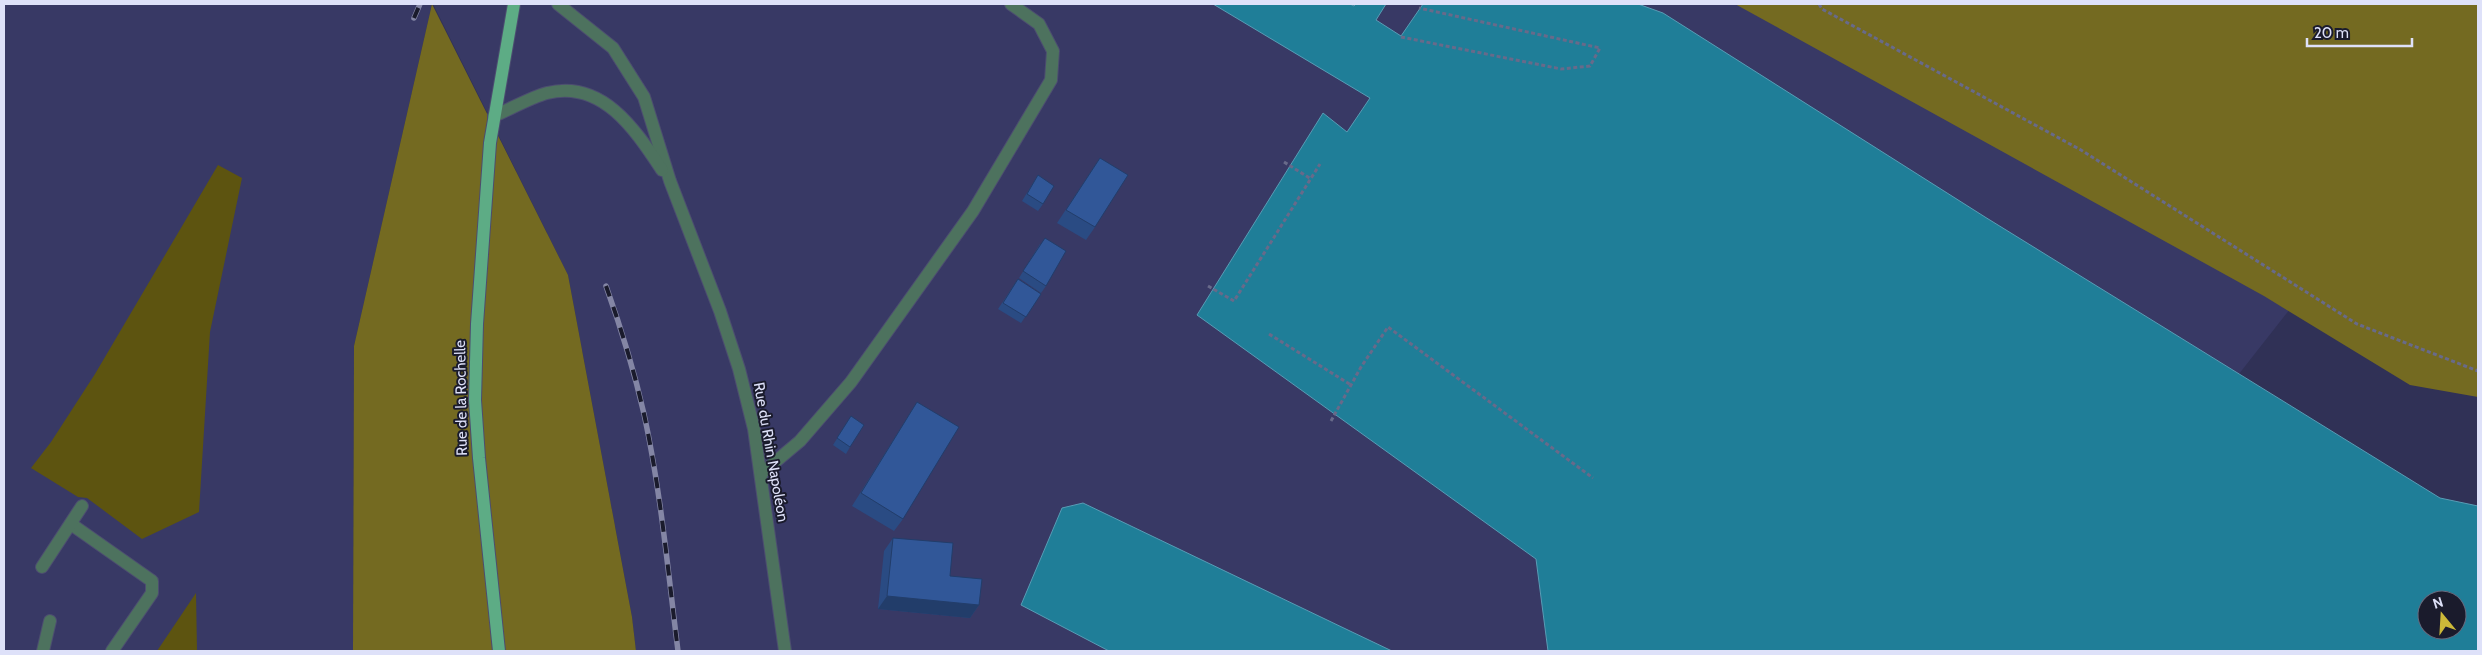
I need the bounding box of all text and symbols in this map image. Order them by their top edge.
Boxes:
scale bar [2307,15,2412,47]
text: 20 m [2314,24,2349,42]
street label: Rue de la Rochelle [451,340,471,456]
street label: Rue du Rhin Napoléon [750,381,792,523]
north arrow [2417,590,2467,640]
text: N [2430,593,2445,613]

